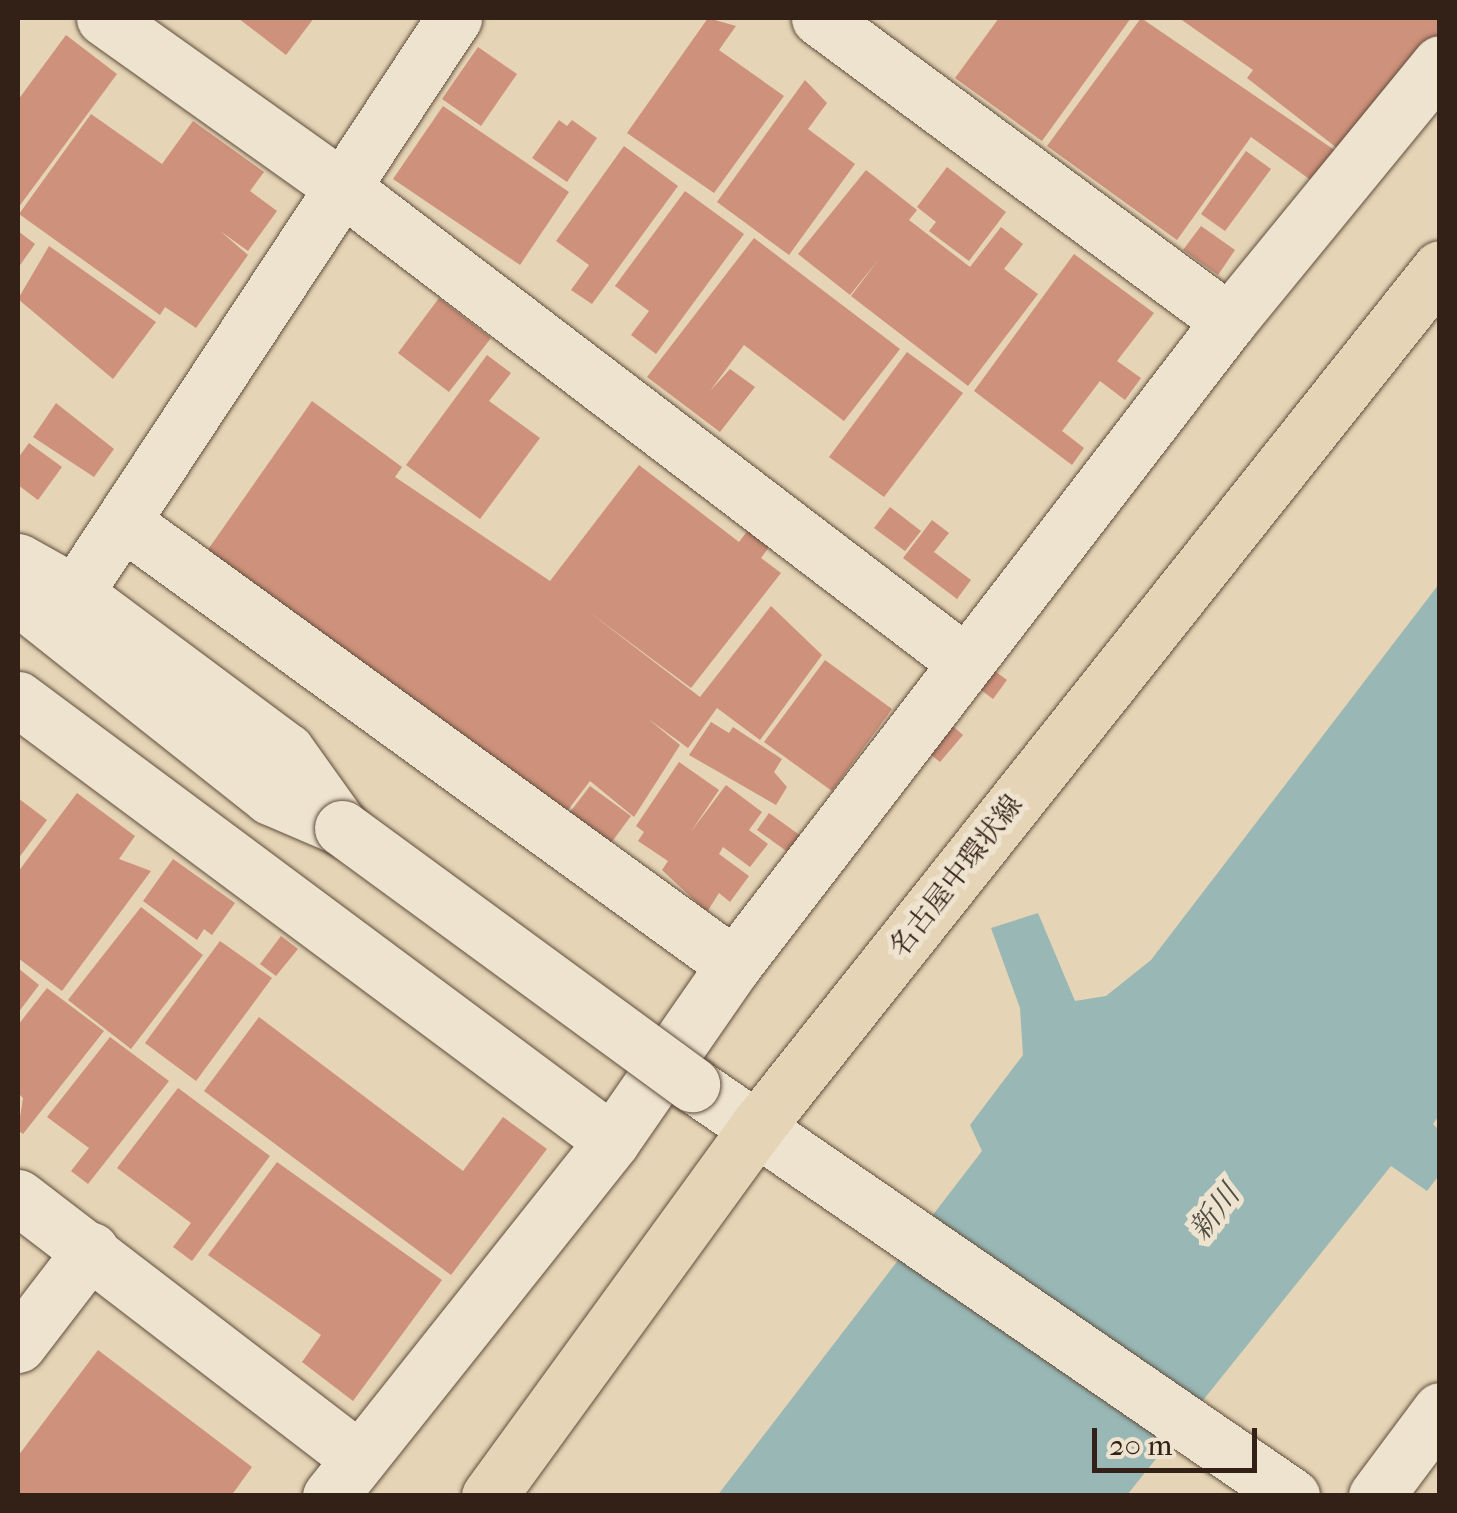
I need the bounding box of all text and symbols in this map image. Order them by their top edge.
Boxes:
street label: 名古屋中環状線 [882,788,1030,964]
water label: 新川 [1182,1178,1248,1248]
scale bar [1097,1408,1262,1470]
text: 20 m [1109,1428,1172,1463]

